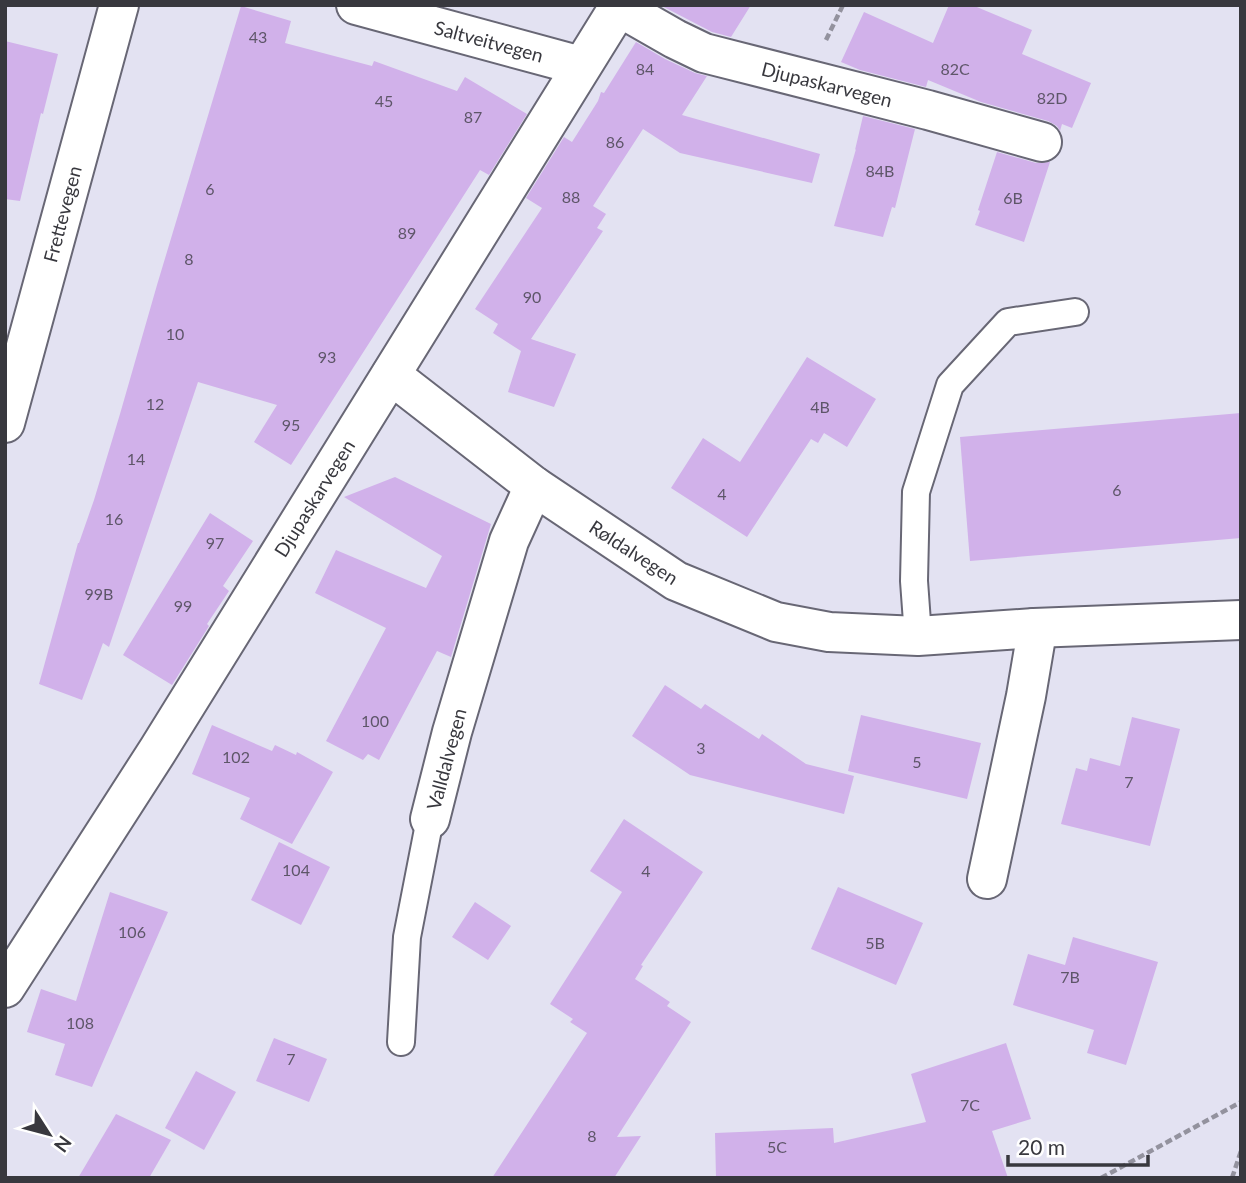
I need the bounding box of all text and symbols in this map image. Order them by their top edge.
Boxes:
street label: Saltveitvegen [432,15,546,67]
house number: 43 [249,27,267,46]
street label: Djupaskarvegen [759,57,895,111]
house number: 84 [636,59,654,78]
house number: 82C [940,59,970,78]
house number: 82D [1037,88,1067,107]
house number: 45 [375,91,393,110]
house number: 87 [464,107,482,126]
house number: 86 [606,132,624,151]
house number: 84B [866,161,894,180]
street label: Frettevegen [38,163,86,265]
house number: 6 [205,179,215,198]
house number: 88 [562,187,580,206]
house number: 6B [1003,188,1023,207]
house number: 89 [398,223,416,242]
house number: 8 [184,249,194,268]
house number: 90 [523,287,541,306]
house number: 10 [166,324,184,343]
house number: 93 [318,347,336,366]
house number: 12 [146,394,164,413]
house number: 4B [810,397,830,416]
house number: 95 [282,415,300,434]
street label: Djupaskarvegen [269,435,359,561]
house number: 14 [127,449,145,468]
house number: 6 [1112,480,1122,499]
house number: 4 [717,484,727,503]
house number: 16 [105,509,123,528]
street label: Røldalvegen [585,515,683,589]
house number: 97 [206,533,224,552]
house number: 99B [85,584,113,603]
house number: 99 [174,596,192,615]
street label: Valldalvegen [421,706,471,812]
house number: 100 [361,711,389,730]
house number: 3 [696,738,706,757]
house number: 102 [222,747,250,766]
house number: 5 [912,752,922,771]
house number: 7 [1124,772,1134,791]
house number: 104 [282,860,310,879]
house number: 4 [641,861,651,880]
house number: 106 [118,922,146,941]
house number: 5B [865,933,885,952]
house number: 7B [1060,967,1080,986]
house number: 108 [66,1013,94,1032]
house number: 7 [286,1049,296,1068]
house number: 7C [960,1095,980,1114]
north arrow [14,1099,84,1169]
scale bar [1008,1124,1148,1168]
house number: 8 [587,1126,597,1145]
text: N [50,1132,77,1157]
text: 20 m [1018,1134,1065,1159]
house number: 5C [767,1137,787,1156]

